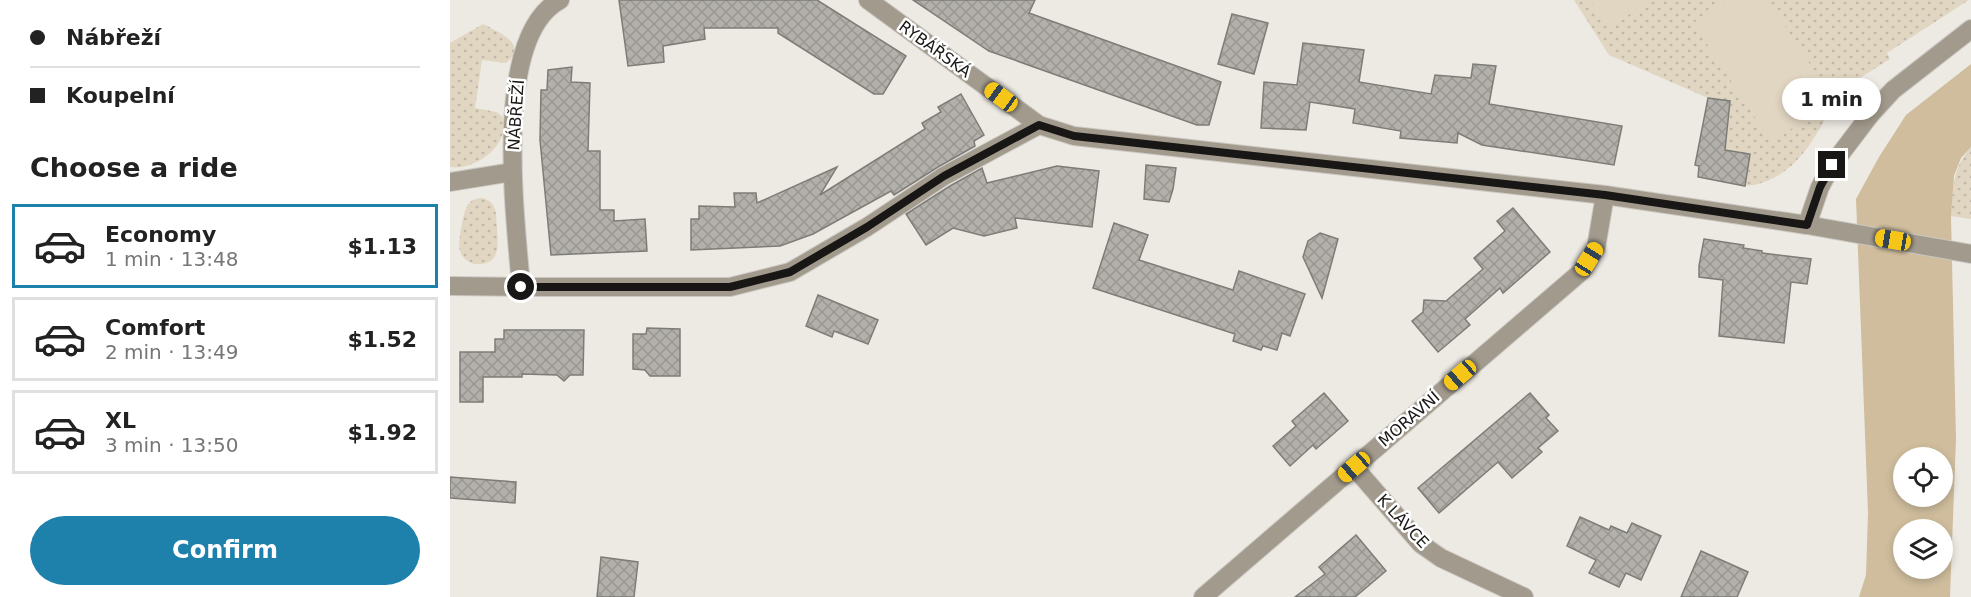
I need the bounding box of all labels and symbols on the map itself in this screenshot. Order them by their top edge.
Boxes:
street label: RYBÁŘSKÁ [895,17,975,81]
callout: 1 min [1782,78,1882,120]
street label: NÁBŘEŽÍ [504,79,528,151]
car [981,79,1021,115]
route end [1818,151,1845,178]
car [1874,228,1912,252]
car [1572,239,1606,279]
route start [507,273,534,300]
car [1441,356,1479,394]
street label: MORAVNÍ [1375,387,1444,451]
car [1335,448,1373,486]
street label: K LÁVCE [1373,490,1433,552]

